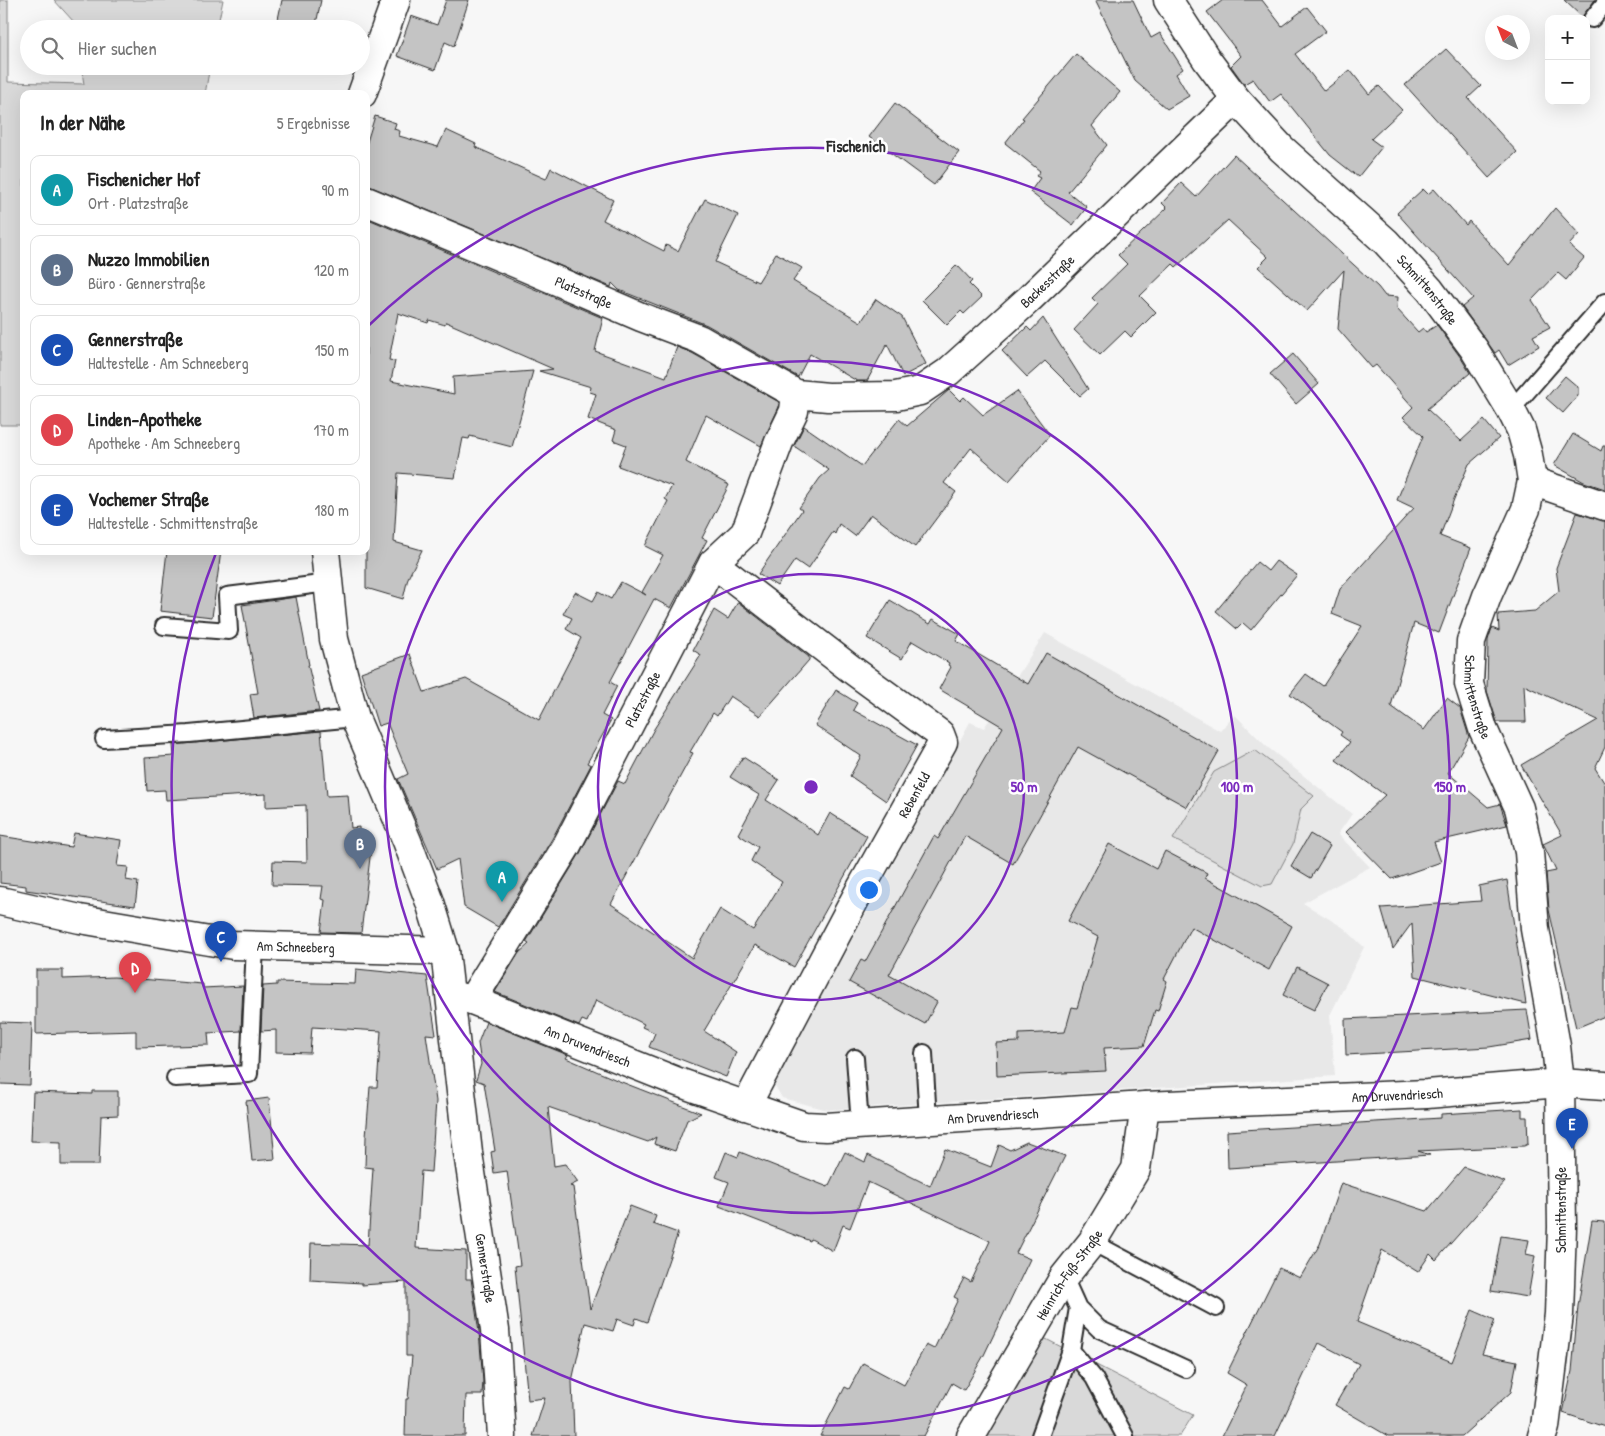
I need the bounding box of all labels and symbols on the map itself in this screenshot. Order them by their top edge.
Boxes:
north arrow [1485,15,1530,60]
district label: Fischenich [826,135,886,157]
street label: Backesstraße [1016,250,1079,312]
street label: Schmittenstraße [1393,250,1463,329]
street label: Platzstraße [552,271,616,313]
street label: Schmittenstraße [1460,654,1496,742]
street label: Platzstraße [620,667,665,730]
street label: Rebenfeld [893,768,934,821]
text: 50 m [1011,776,1037,797]
text: 100 m [1221,776,1253,797]
text: 150 m [1434,776,1466,797]
centre of rings [802,778,820,796]
pin: B [344,828,376,869]
pin: A [486,861,518,902]
your location [856,877,882,903]
pin: C [205,921,237,962]
street label: Am Schneeberg [257,936,335,958]
pin: D [119,952,151,993]
street label: Am Druvendriesch [542,1020,634,1071]
street label: Am Druvendriesch [1351,1083,1444,1106]
street label: Am Druvendriesch [947,1103,1039,1128]
pin: E [1556,1108,1588,1149]
street label: Schmittenstraße [1551,1167,1571,1253]
street label: Heinrich-Fuß-Straße [1031,1225,1107,1323]
street label: Gennerstraße [471,1232,501,1305]

